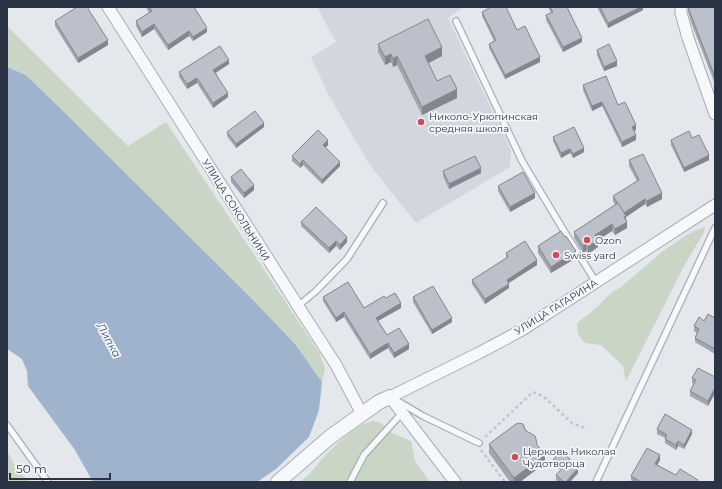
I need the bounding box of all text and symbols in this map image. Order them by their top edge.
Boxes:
place label: Николо-Урюпинская средняя школа [429,110,538,135]
marker: Николо-Урюпинская средняя школа [416,117,426,127]
street label: УЛИЦА СОКОЛЬНИКИ [199,157,273,263]
place label: Ozon [595,234,621,247]
marker: Ozon [582,235,592,245]
place label: Swiss yard [564,249,616,262]
marker: Swiss yard [551,250,561,260]
street label: УЛИЦА ГАГАРИНА [512,276,600,338]
water label: Липка [93,319,124,360]
place label: Церковь Николая Чудотворца [523,445,616,470]
marker: Церковь Николая Чудотворца [510,452,520,462]
scale bar [10,455,110,481]
text: 50 m [16,461,47,476]

